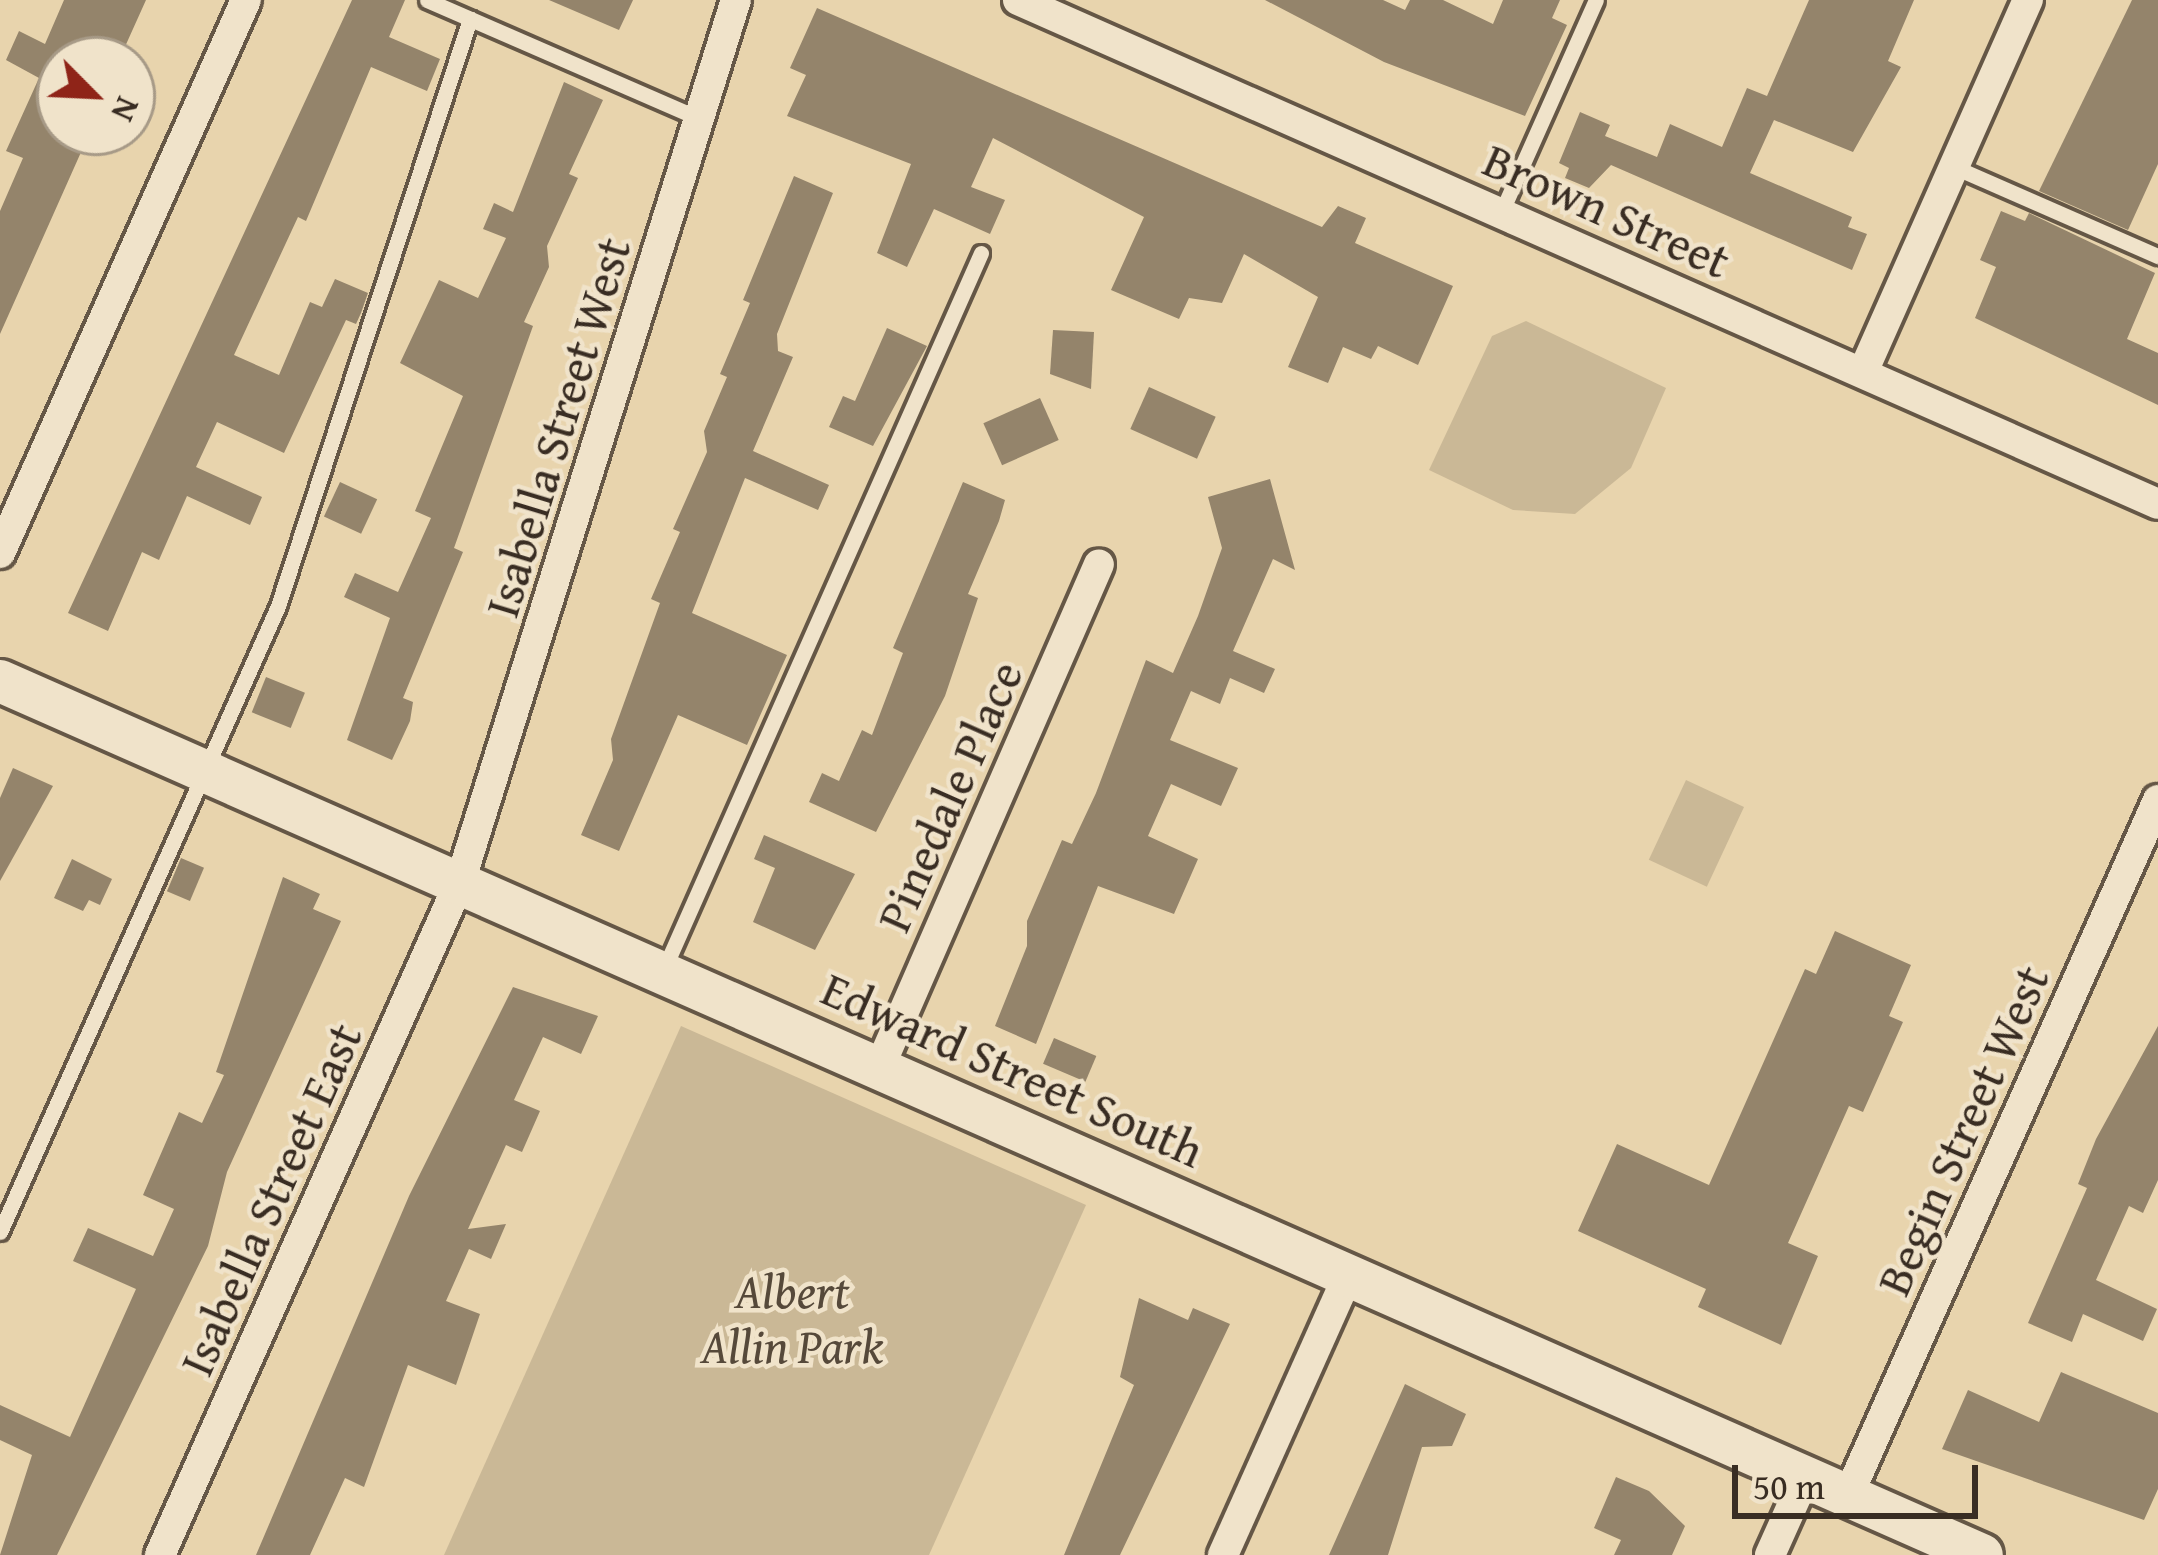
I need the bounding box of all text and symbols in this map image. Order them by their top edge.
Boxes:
north arrow [36,36,156,156]
text: N [100,90,153,129]
street label: Brown Street [1475,130,1739,290]
street label: Isabella Street West [472,230,642,624]
street label: Pinedale Place [864,652,1034,940]
street label: Begin Street West [1864,957,2060,1303]
street label: Edward Street South [813,959,1213,1179]
street label: Isabella Street East [167,1014,373,1384]
park label: Albert Allin Park [701,1261,883,1374]
scale bar [1738,1441,1984,1515]
text: 50 m [1753,1459,1825,1512]

